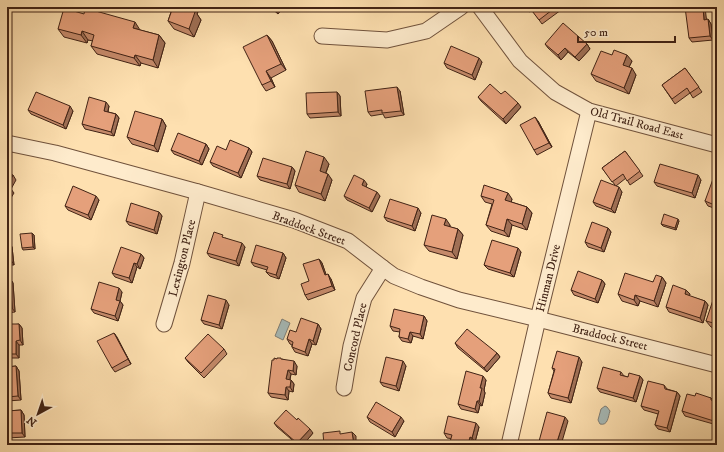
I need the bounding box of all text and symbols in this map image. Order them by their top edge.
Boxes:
scale bar [578,18,675,44]
text: 50 m [584,25,608,40]
street label: Old Trail Road East [589,104,685,143]
street label: Braddock Street [270,208,348,249]
street label: Lexington Place [166,218,199,298]
street label: Hinman Drive [533,243,564,313]
street label: Concord Place [340,301,371,373]
street label: Braddock Street [571,321,649,354]
north arrow [18,394,58,434]
text: N [24,413,40,429]

